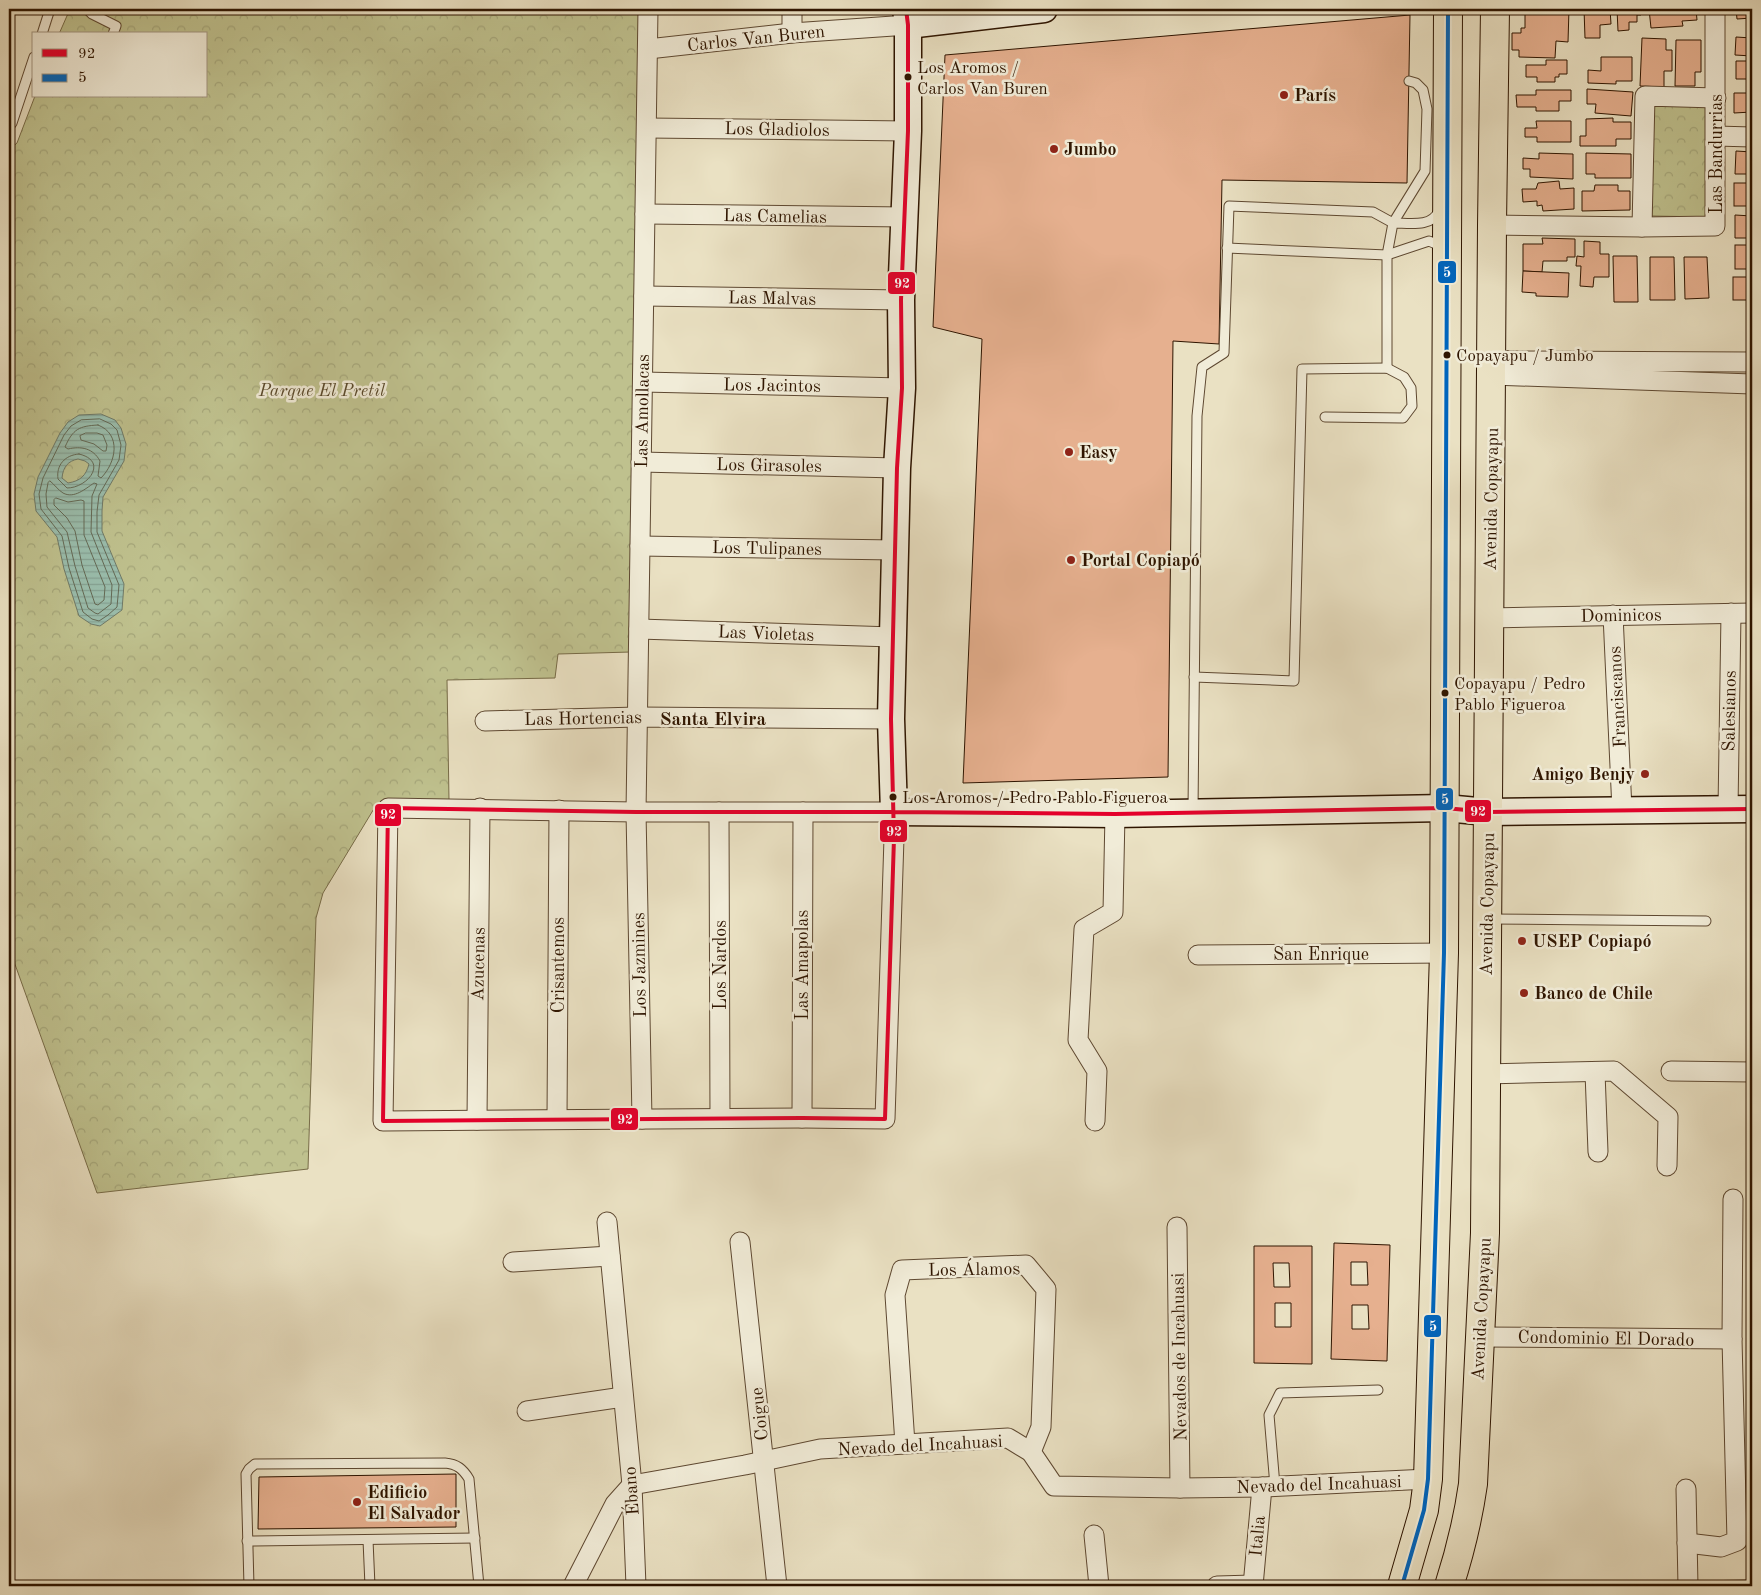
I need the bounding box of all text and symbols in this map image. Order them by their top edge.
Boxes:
street label: Carlos Van Buren [686,23,826,55]
legend [32,32,208,98]
text: 92 [78,47,95,62]
place label: Los Aromos / Carlos Van Buren [917,60,1048,98]
text: 5 [78,71,87,86]
marker: Los Aromos / Carlos Van Buren [903,72,913,82]
place label: París [1294,87,1336,105]
marker: París [1278,89,1290,101]
street label: Las Bandurrias [1708,94,1726,214]
street label: Los Gladiolos [724,120,830,140]
place label: Jumbo [1064,141,1117,159]
marker: Jumbo [1048,143,1060,155]
street label: Las Camelias [723,207,827,227]
line badge: 5 [1437,260,1457,284]
text: 5 [1443,266,1451,280]
line badge: 92 [887,271,916,295]
text: 92 [894,277,910,291]
street label: Las Malvas [728,289,816,309]
place label: Copayapu / Jumbo [1456,348,1594,365]
marker: Copayapu / Jumbo [1442,350,1452,360]
street label: Las Amollacas [633,354,653,468]
street label: Los Jacintos [723,376,821,396]
park label: Parque El Pretil [258,382,386,400]
street label: Avenida Copayapu [1482,427,1502,571]
place label: Easy [1079,444,1118,462]
marker: Easy [1063,446,1075,458]
street label: Los Girasoles [716,456,822,476]
street label: Los Tulipanes [712,539,822,559]
place label: Portal Copiapó [1081,552,1200,570]
marker: Portal Copiapó [1065,554,1077,566]
street label: Dominicos [1580,606,1662,626]
street label: Las Violetas [717,623,815,645]
street label: Franciscanos [1606,645,1630,748]
street label: Salesianos [1720,670,1740,752]
place label: Copayapu / Pedro Pablo Figueroa [1454,676,1585,714]
marker: Copayapu / Pedro Pablo Figueroa [1440,688,1450,698]
street label: Las Hortencias [524,709,642,729]
district label: Santa Elvira [660,711,767,730]
place label: Amigo Benjy [1531,766,1635,784]
marker: Amigo Benjy [1639,768,1651,780]
line badge: 5 [1435,787,1454,811]
place label: Los Aromos / Pedro Pablo Figueroa [902,790,1169,807]
marker: Los Aromos / Pedro Pablo Figueroa [888,792,898,802]
text: 5 [1441,793,1449,807]
line badge: 92 [1464,799,1492,823]
line badge: 92 [374,803,402,827]
text: 92 [1470,805,1486,819]
text: 92 [380,808,396,822]
line badge: 92 [879,819,908,843]
text: 92 [886,825,902,839]
street label: Avenida Copayapu [1478,832,1498,976]
street label: Las Amapolas [794,910,812,1020]
street label: Los Jazmines [630,912,650,1018]
street label: Crisantemos [550,917,568,1013]
street label: Los Nardos [712,920,730,1010]
street label: Azucenas [469,927,489,1001]
place label: USEP Copiapó [1532,933,1652,951]
marker: USEP Copiapó [1516,935,1528,947]
street label: San Enrique [1273,946,1369,964]
place label: Banco de Chile [1534,985,1653,1003]
marker: Banco de Chile [1518,987,1530,999]
line badge: 92 [610,1107,639,1131]
text: 92 [617,1113,633,1127]
street label: Avenida Copayapu [1469,1237,1495,1381]
street label: Los Álamos [928,1256,1021,1280]
street label: Nevados de Incahuasi [1170,1273,1190,1441]
line badge: 5 [1423,1314,1442,1338]
text: 5 [1429,1320,1437,1334]
street label: Condominio El Dorado [1518,1328,1695,1350]
street label: Coigue [748,1386,772,1441]
street label: Nevado del Incahuasi [837,1433,1003,1459]
street label: Ébano [617,1466,643,1516]
street label: Nevado del Incahuasi [1236,1473,1402,1497]
place label: Edificio El Salvador [367,1484,461,1523]
marker: Edificio El Salvador [351,1496,363,1508]
street label: Italia [1247,1515,1269,1557]

